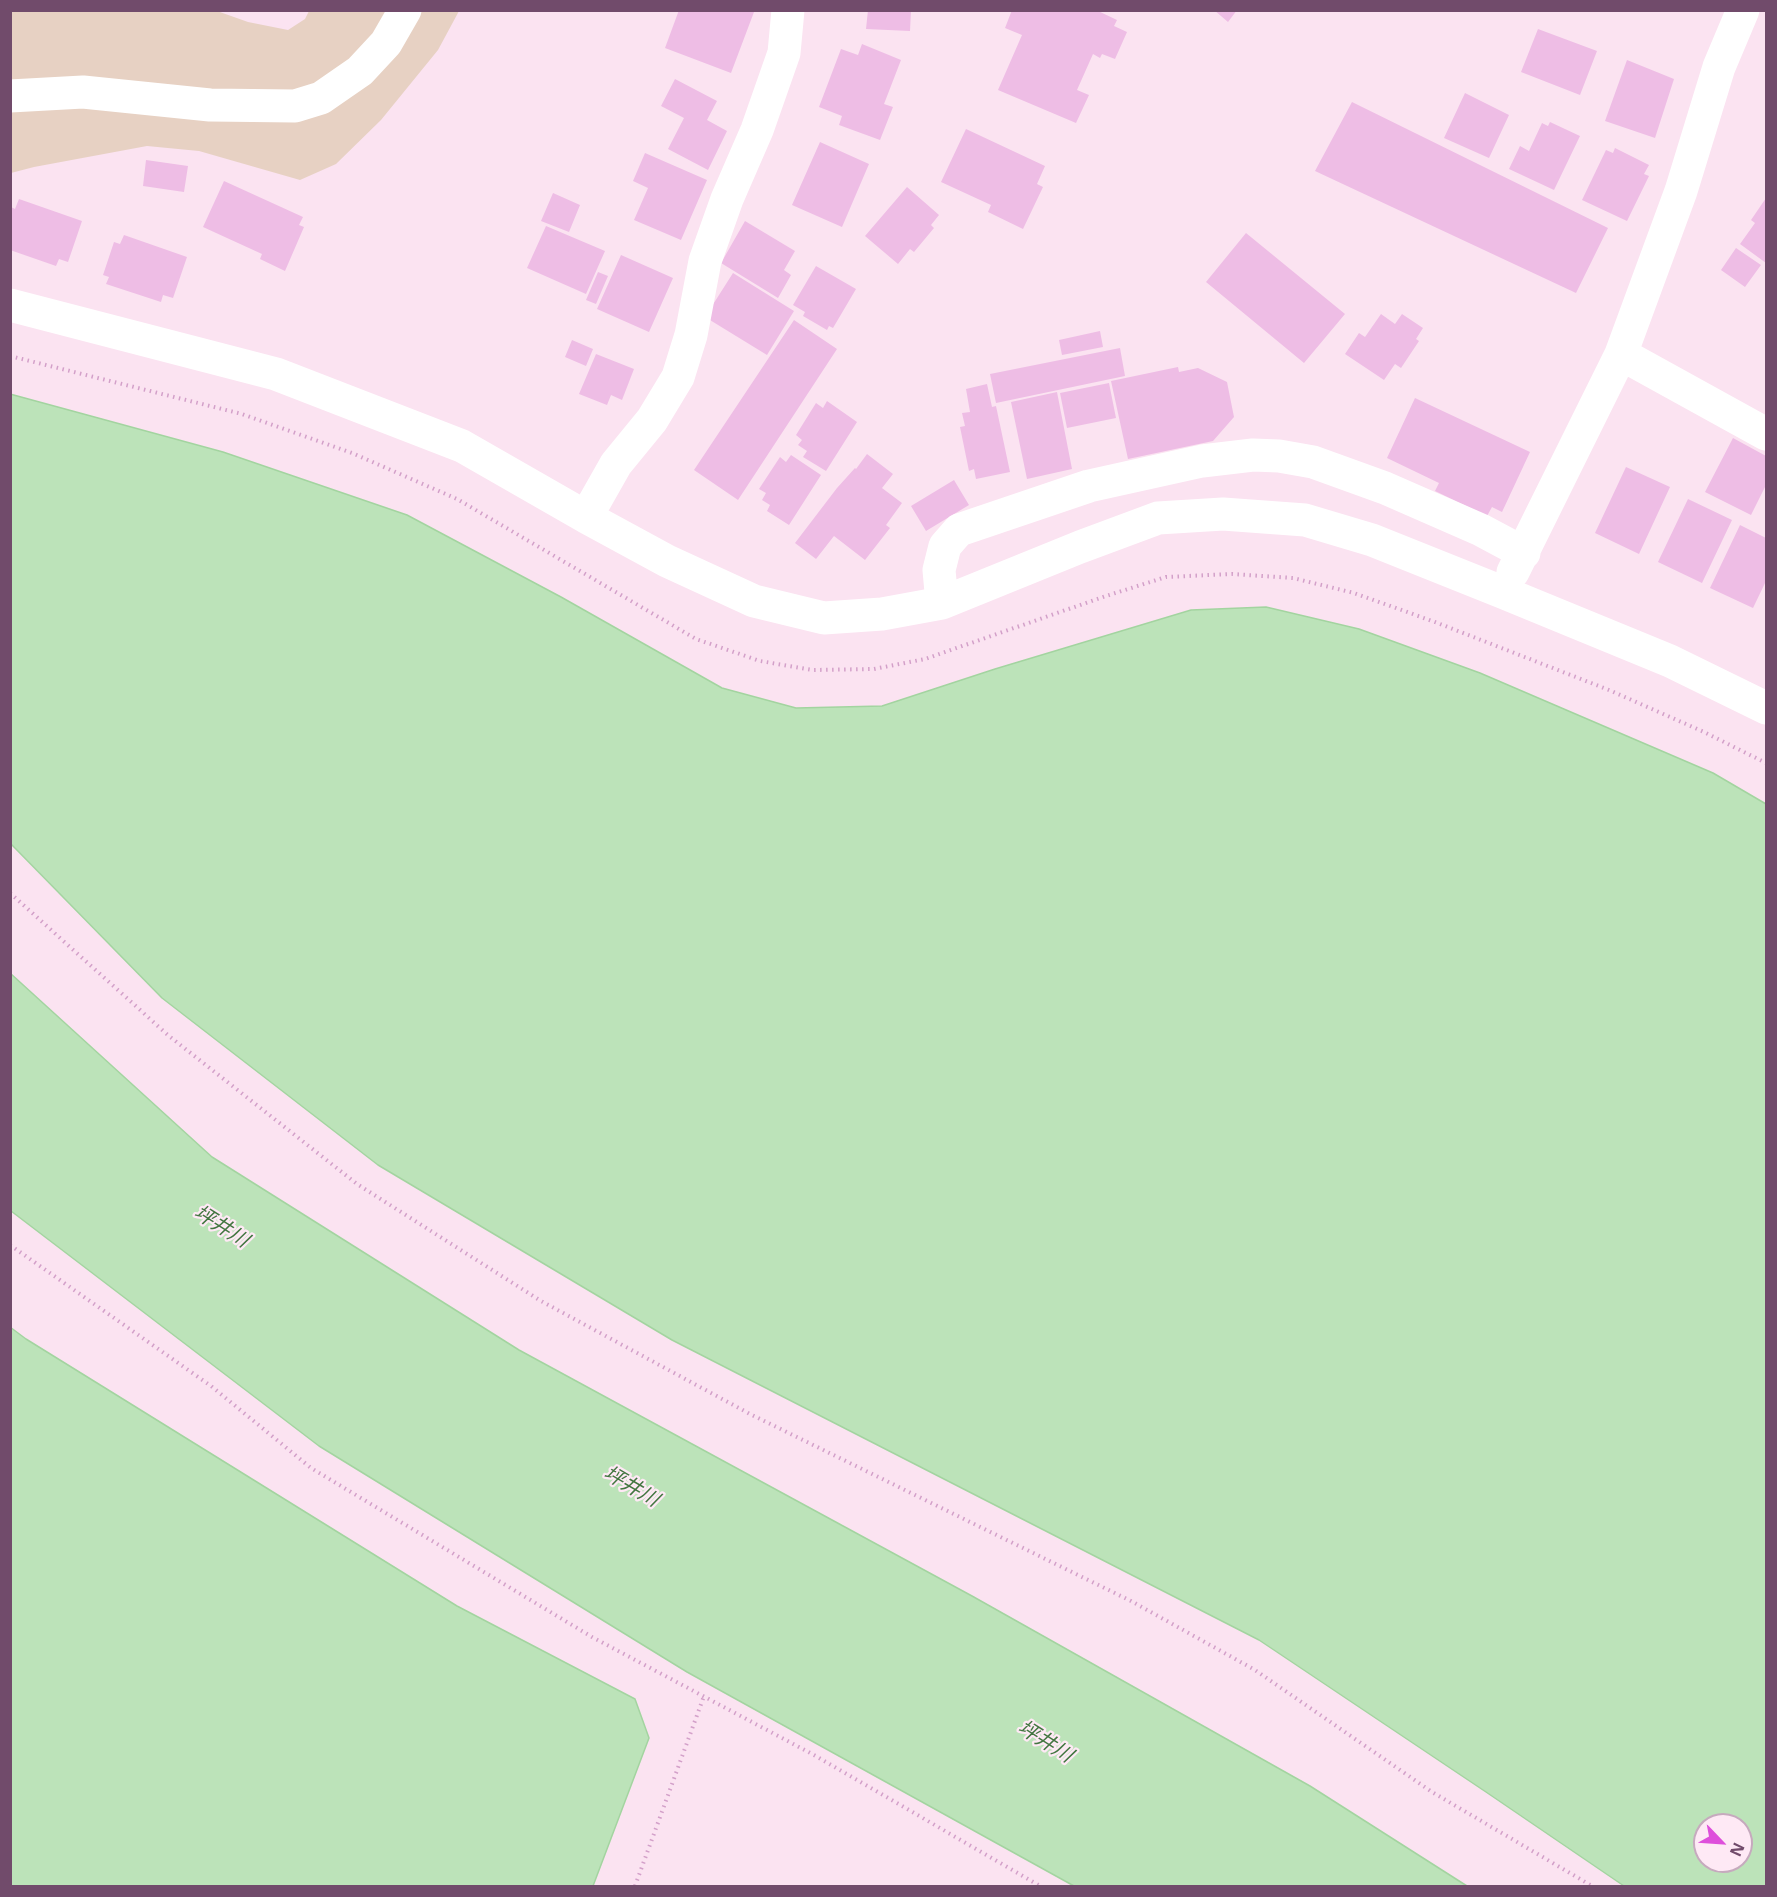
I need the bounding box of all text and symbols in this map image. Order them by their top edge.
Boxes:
water label: 坪井川 [189,1201,253,1253]
water label: 坪井川 [599,1462,663,1512]
water label: 坪井川 [1013,1716,1077,1768]
north arrow [1693,1813,1753,1873]
text: N [1725,1839,1750,1860]

